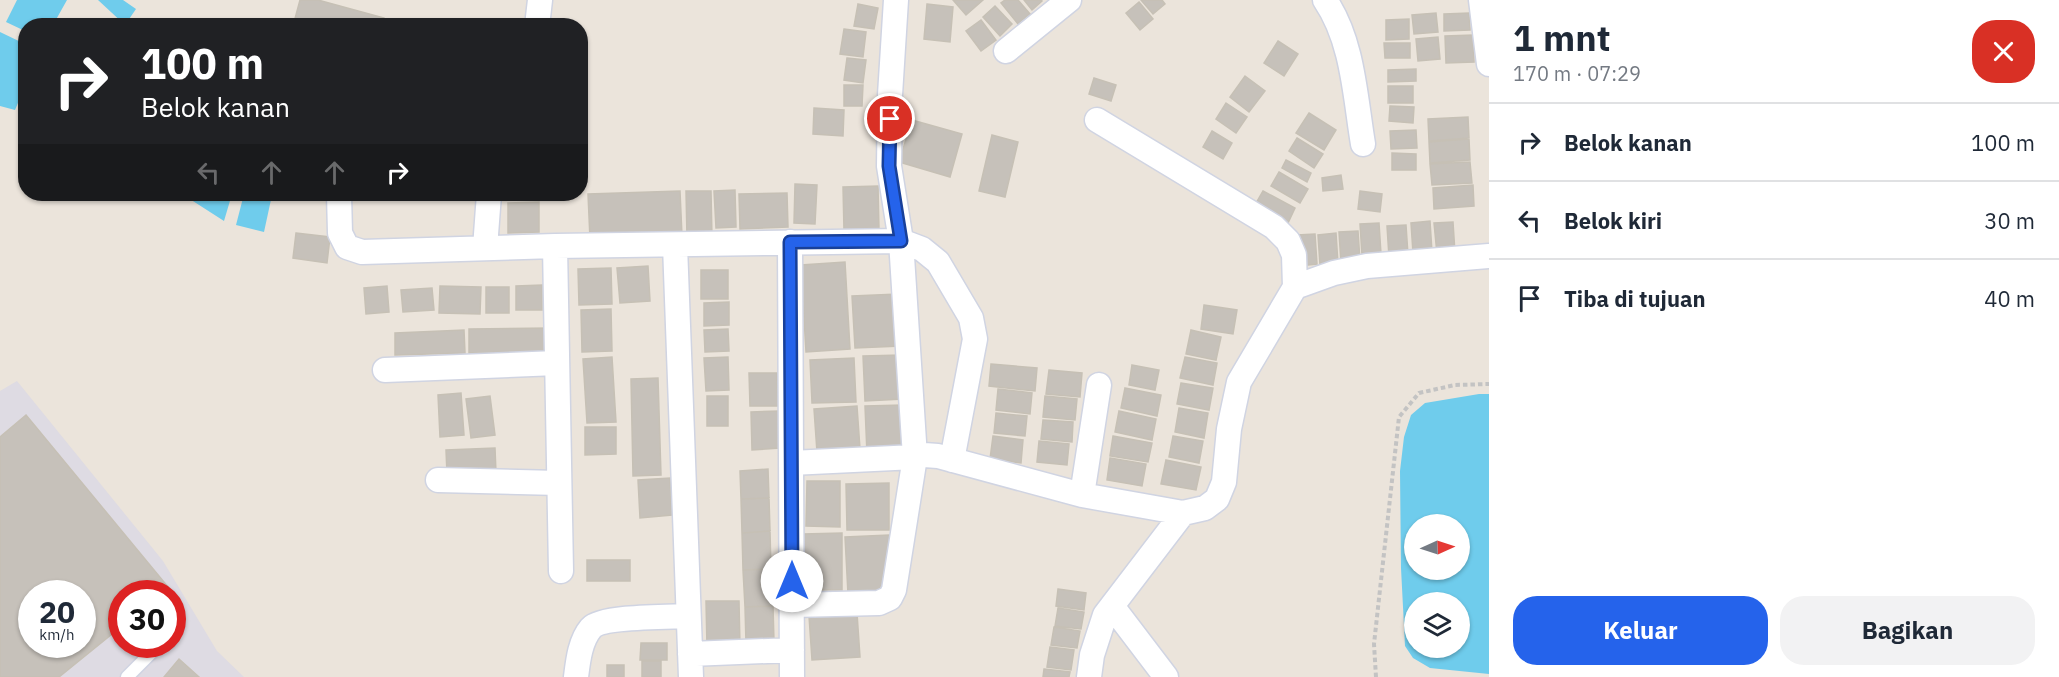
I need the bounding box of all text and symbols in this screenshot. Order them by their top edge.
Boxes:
text: 1 mnt [1513,14,1611,61]
button: close [1972,20,2035,83]
text: 100 m [141,36,264,91]
icon: right [42,42,120,120]
text: 170 m · 07:29 [1513,60,1641,87]
text: Belok kanan [141,89,290,124]
pin [864,93,915,144]
icon: arrive [873,102,906,135]
icon: right [1513,126,1546,159]
text: Belok kanan [1564,128,1692,157]
text: 100 m [1971,128,2035,157]
icon: left [192,156,225,189]
icon: ahead [255,156,288,189]
icon: ahead [318,156,351,189]
icon: right [381,156,414,189]
icon: left [1513,204,1546,237]
text: Belok kiri [1564,206,1662,235]
text: 30 m [1984,206,2035,235]
icon: arrive [1513,282,1546,315]
text: Tiba di tujuan [1564,284,1706,313]
text: 40 m [1984,284,2035,313]
north arrow [1404,514,1470,580]
map controls [1404,514,1470,658]
position arrow [760,549,824,613]
speed limit sign: 30 [108,580,186,658]
text: 20 [39,592,75,631]
button: layers [1404,592,1470,658]
button: Keluar [1513,596,1768,665]
button: Bagikan [1780,596,2035,665]
text: km/h [39,625,75,644]

